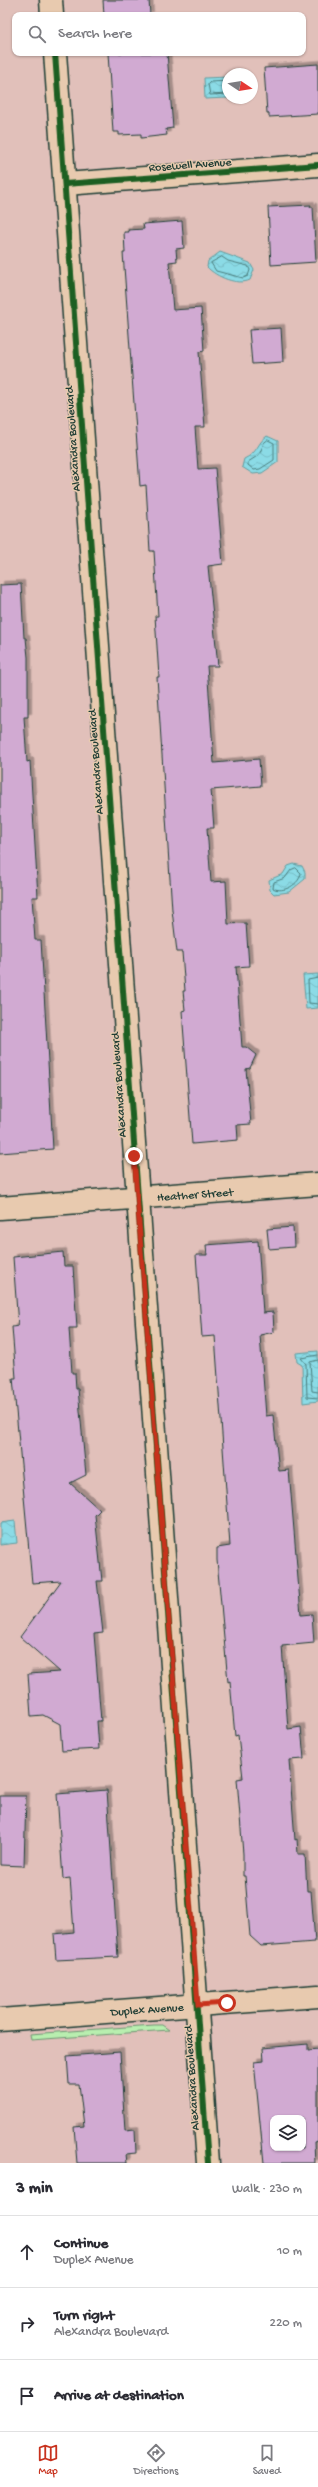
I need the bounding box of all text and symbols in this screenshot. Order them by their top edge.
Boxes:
search box [12,12,306,56]
icon: search [26,23,48,45]
text: Search here [58,25,132,43]
north arrow [222,68,258,104]
street label: Rosewell Avenue [148,156,233,176]
street label: Alexandra Boulevard [63,385,85,492]
street label: Alexandra Boulevard [86,708,108,815]
street label: Alexandra Boulevard [109,1031,131,1138]
route end [125,1147,143,1165]
street label: Heather Street [157,1186,235,1206]
route start [218,1994,236,2012]
street label: Duplex Avenue [109,2001,185,2021]
street label: Alexandra Boulevard [182,2024,204,2131]
map controls [270,2115,306,2151]
button: layers [270,2115,306,2151]
text: 3 min [16,2179,53,2199]
text: Walk · 230 m [232,2182,302,2197]
text: Continue [54,2235,108,2253]
icon: ahead [16,2241,38,2263]
text: 10 m [277,2244,302,2259]
text: Duplex Avenue [54,2253,134,2268]
text: Turn right [54,2307,114,2325]
icon: right [16,2313,38,2335]
text: 220 m [270,2316,302,2331]
text: Alexandra Boulevard [54,2325,168,2340]
icon: arrive [16,2385,38,2407]
text: Arrive at destination [54,2387,184,2405]
tab: Map [37,2442,59,2478]
tab: Directions [134,2442,178,2478]
tab: Saved [253,2442,281,2478]

